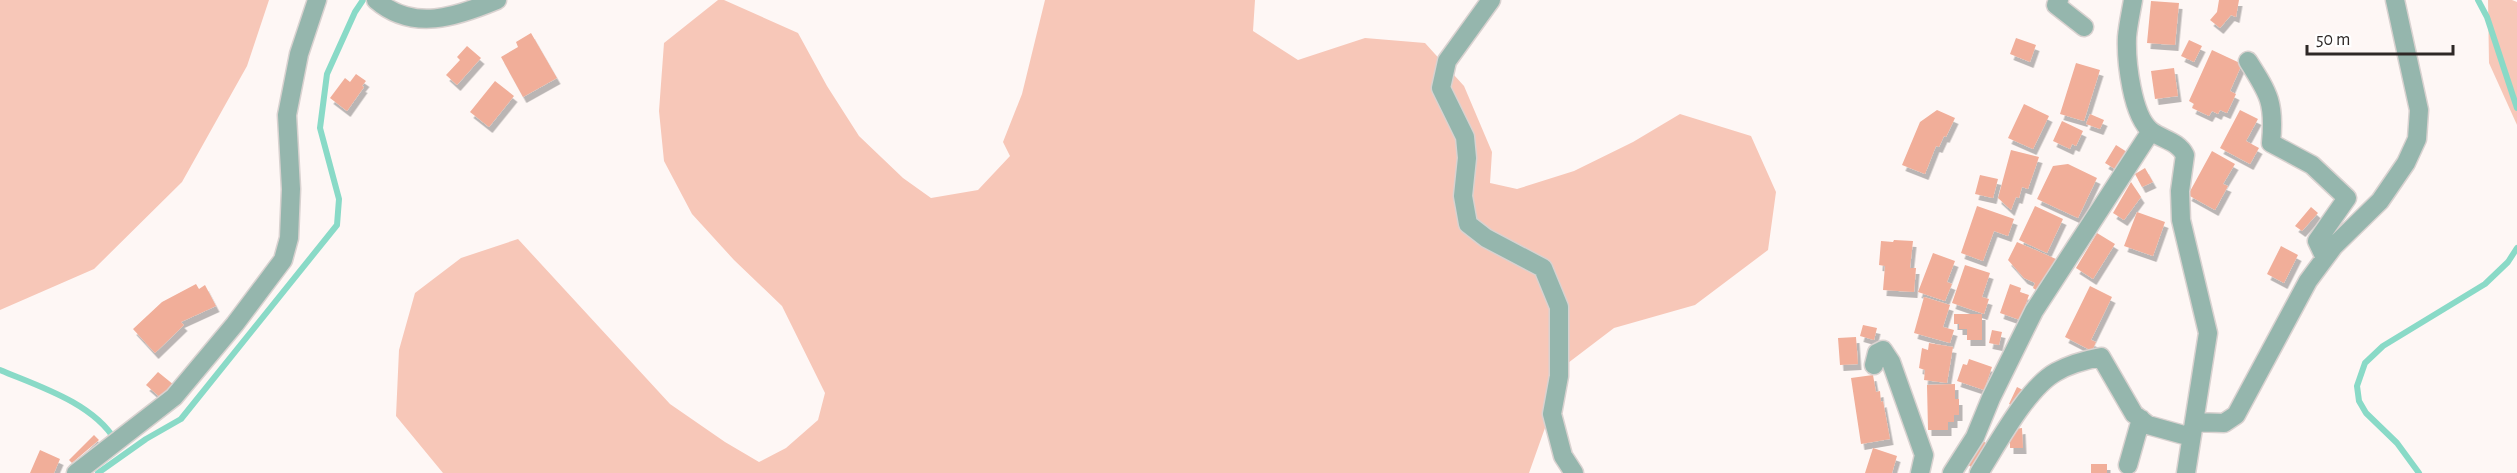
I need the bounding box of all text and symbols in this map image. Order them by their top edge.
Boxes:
scale bar [2307,18,2452,56]
text: 50 m [2316,31,2350,49]

